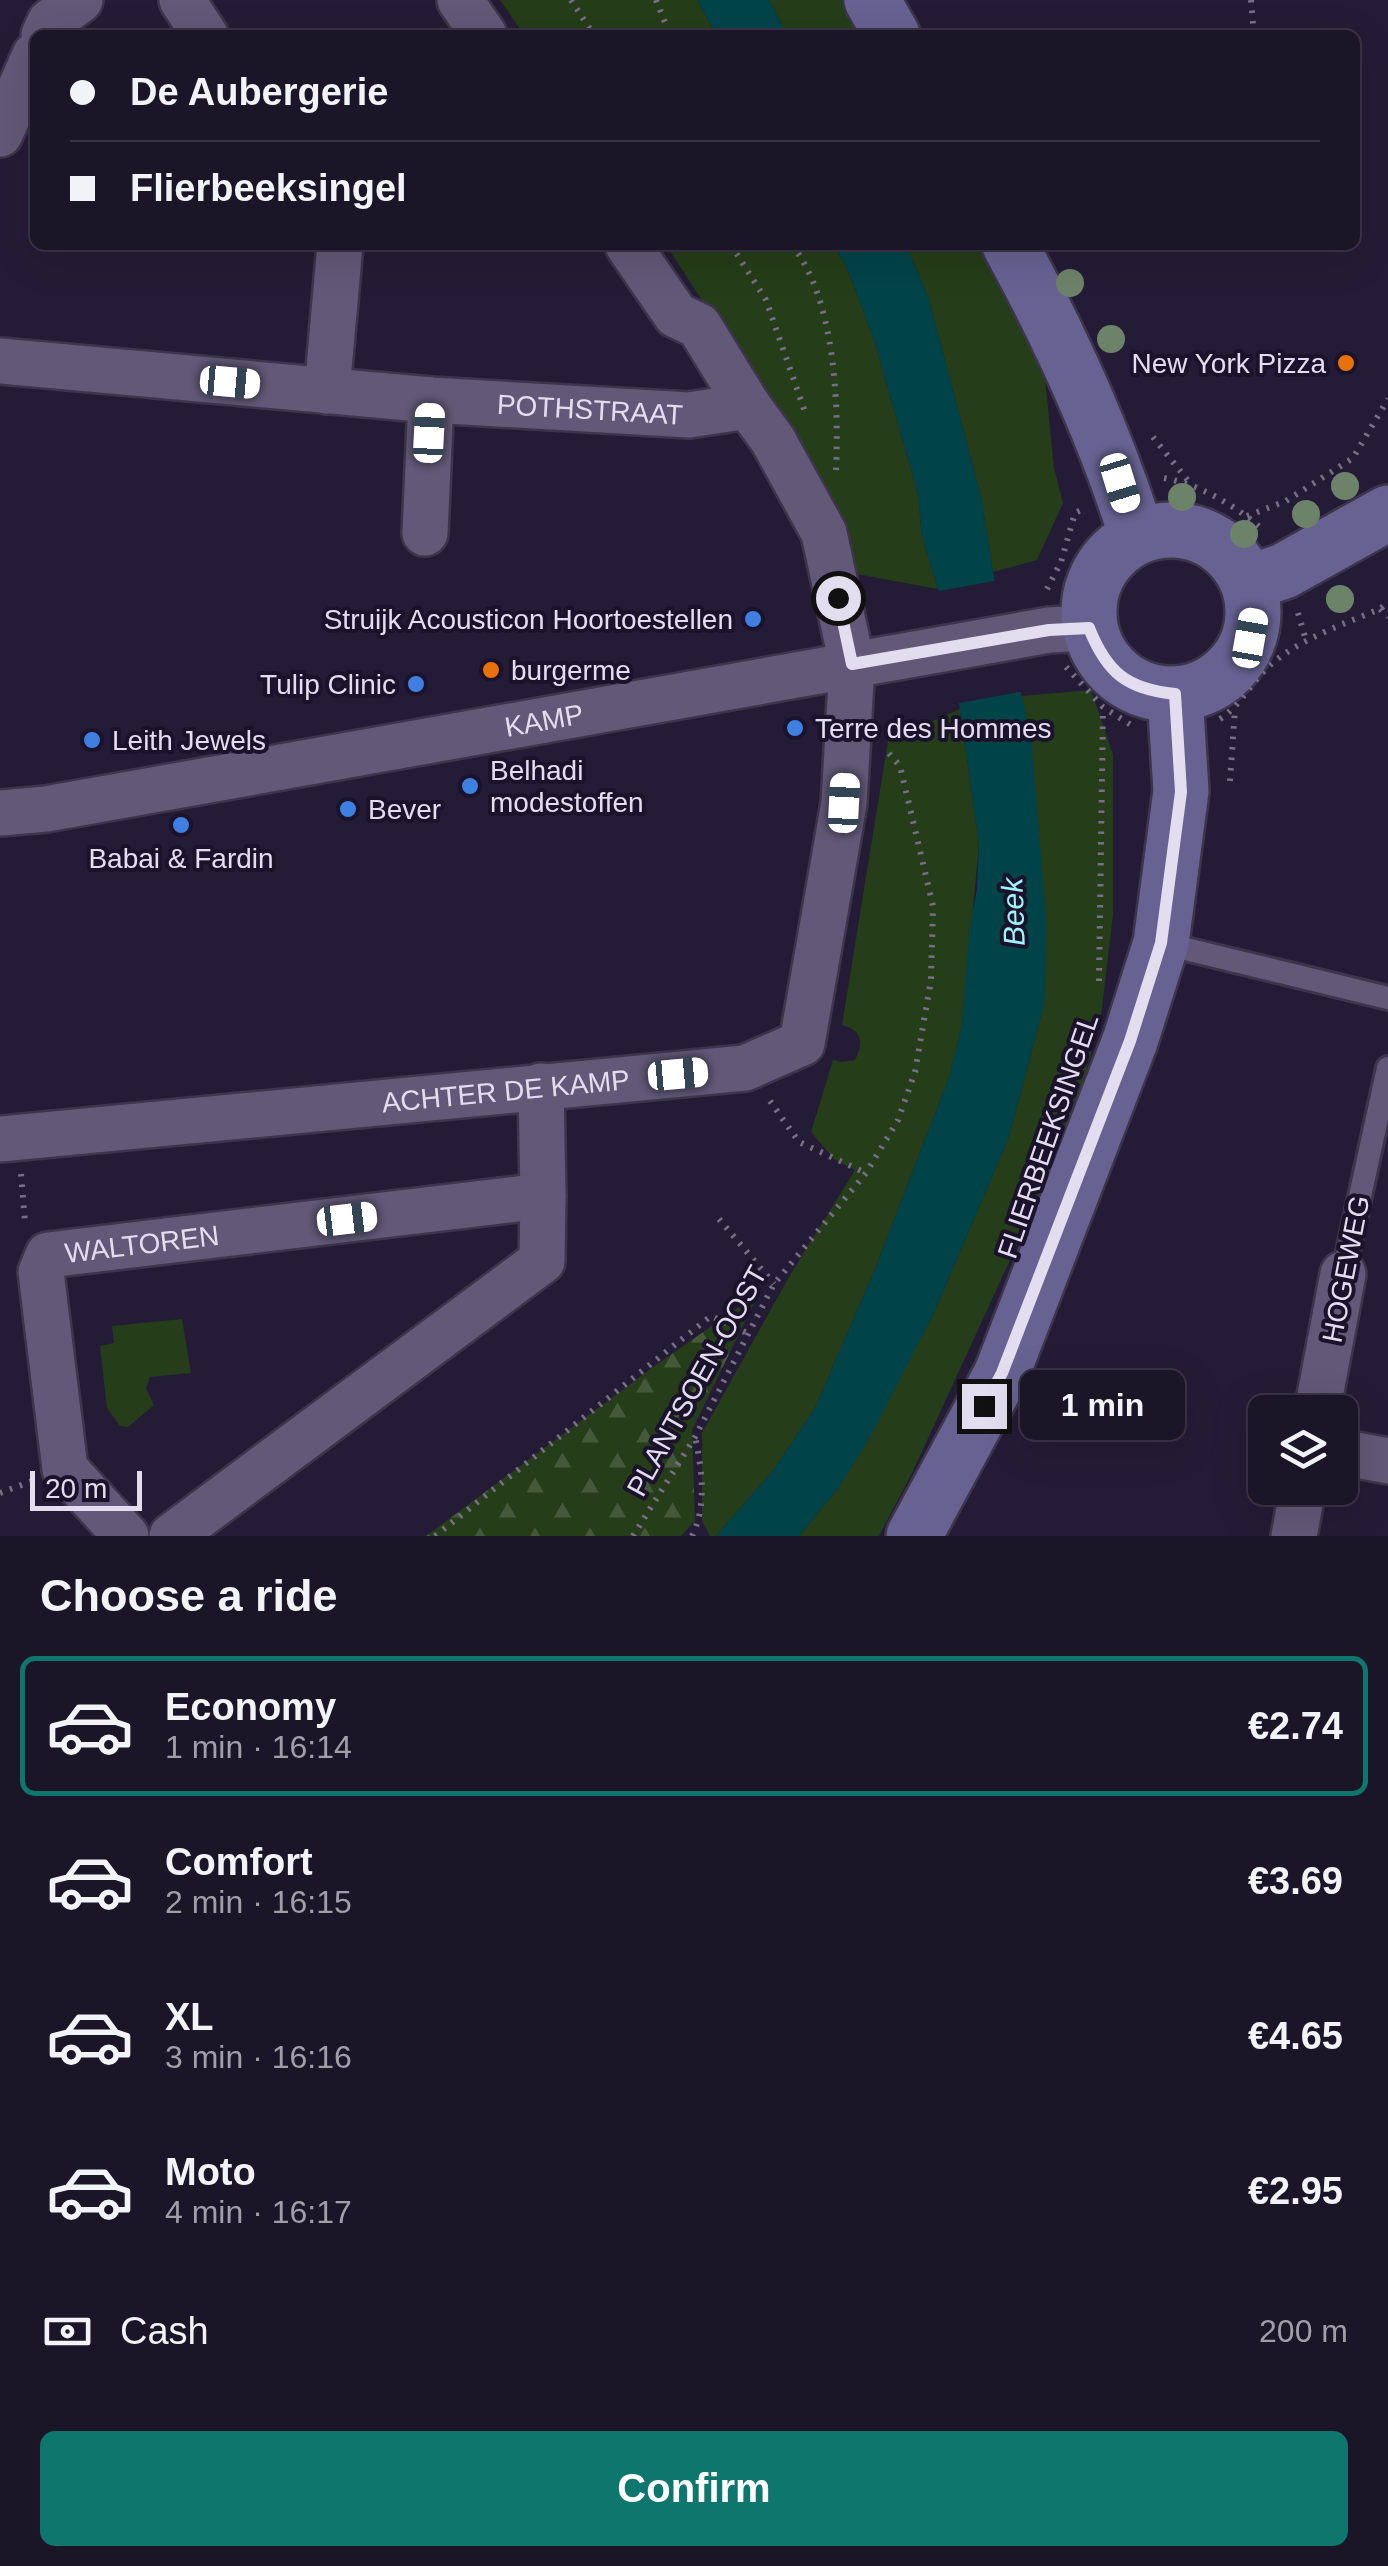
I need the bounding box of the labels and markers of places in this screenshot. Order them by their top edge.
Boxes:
place label: New York Pizza [1131,348,1326,379]
marker: New York Pizza [1335,352,1357,374]
place label: Struijk Acousticon Hoortoestellen [324,604,733,635]
marker: Struijk Acousticon Hoortoestellen [742,608,764,630]
place label: burgerme [511,655,631,686]
marker: burgerme [480,659,502,681]
place label: Tulip Clinic [260,669,396,700]
marker: Tulip Clinic [405,673,427,695]
place label: Terre des Hommes [815,713,1052,744]
marker: Terre des Hommes [784,717,806,739]
place label: Leith Jewels [112,725,266,756]
marker: Leith Jewels [81,729,103,751]
place label: Belhadi modestoffen [490,755,644,818]
marker: Belhadi modestoffen [459,775,481,797]
place label: Bever [368,794,441,825]
marker: Bever [337,798,359,820]
marker: Babai & Fardin [170,814,192,836]
place label: Babai & Fardin [88,843,274,874]

